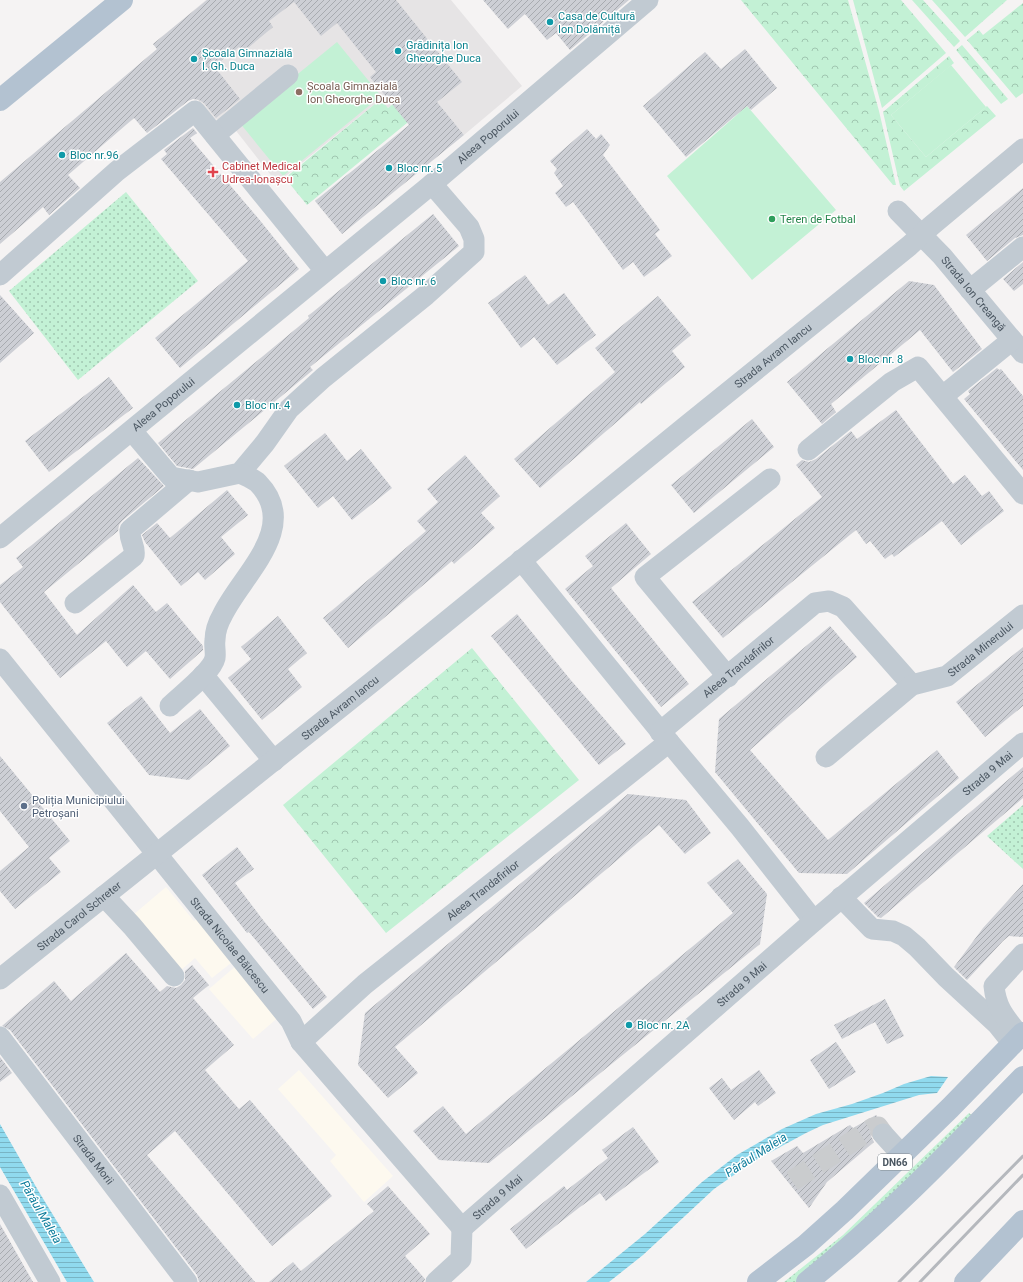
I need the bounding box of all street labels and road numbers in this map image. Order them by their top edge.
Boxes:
street label: Aleea Poporului [455,107,522,167]
street label: Strada Ion Creangă [938,254,1008,334]
street label: Strada Avram Iancu [732,321,815,391]
street label: Aleea Poporului [130,375,197,434]
street label: Strada Minerului [945,620,1016,680]
street label: Aleea Trandafirilor [700,633,777,701]
street label: Strada Avram Iancu [299,673,382,743]
street label: Strada 9 Mai [960,749,1016,799]
street label: Aleea Trandafirilor [444,858,522,923]
street label: Strada Carol Schreter [35,879,124,954]
street label: Strada Nicolae Bălcescu [187,895,272,996]
street label: Strada 9 Mai [714,959,769,1010]
street label: Strada Morii [70,1132,116,1187]
road number: DN66 [878,1154,912,1170]
street label: Strada 9 Mai [470,1172,525,1223]

